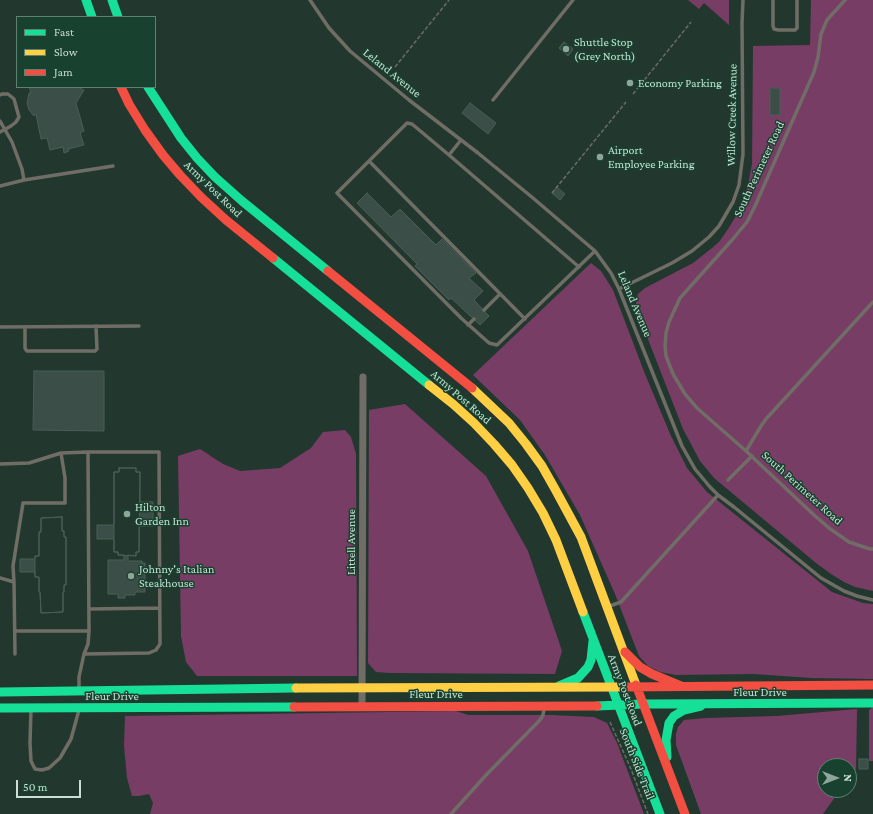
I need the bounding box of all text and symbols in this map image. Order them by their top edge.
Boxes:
legend [16,16,156,88]
text: Fast [54,25,74,39]
place label: Shuttle Stop (Grey North) [574,35,635,63]
marker: Shuttle Stop (Grey North) [561,44,571,54]
text: Slow [54,45,78,59]
street label: Leland Avenue [360,45,424,101]
street label: Willow Creek Avenue [724,64,740,166]
text: Jam [54,65,73,79]
place label: Economy Parking [638,76,722,90]
marker: Economy Parking [625,78,635,88]
street label: South Perimeter Road [731,119,787,219]
place label: Airport Employee Parking [608,143,694,171]
marker: Airport Employee Parking [595,152,605,162]
street label: Army Post Road [181,158,245,220]
street label: Leland Avenue [615,269,655,339]
street label: Army Post Road [428,367,494,427]
street label: South Perimeter Road [759,448,845,528]
place label: Hilton Garden Inn [135,500,189,528]
marker: Hilton Garden Inn [122,509,132,519]
street label: Littell Avenue [344,509,358,575]
place label: Johnny's Italian Steakhouse [139,562,214,590]
marker: Johnny's Italian Steakhouse [126,571,136,581]
street label: Army Post Road [605,652,645,728]
street label: Fleur Drive [733,685,787,699]
street label: Fleur Drive [409,687,463,701]
street label: Fleur Drive [85,689,139,703]
street label: South Side Trail [616,726,658,802]
north arrow [817,758,857,798]
scale bar [18,772,83,798]
text: N [842,774,854,782]
text: 50 m [23,780,47,794]

